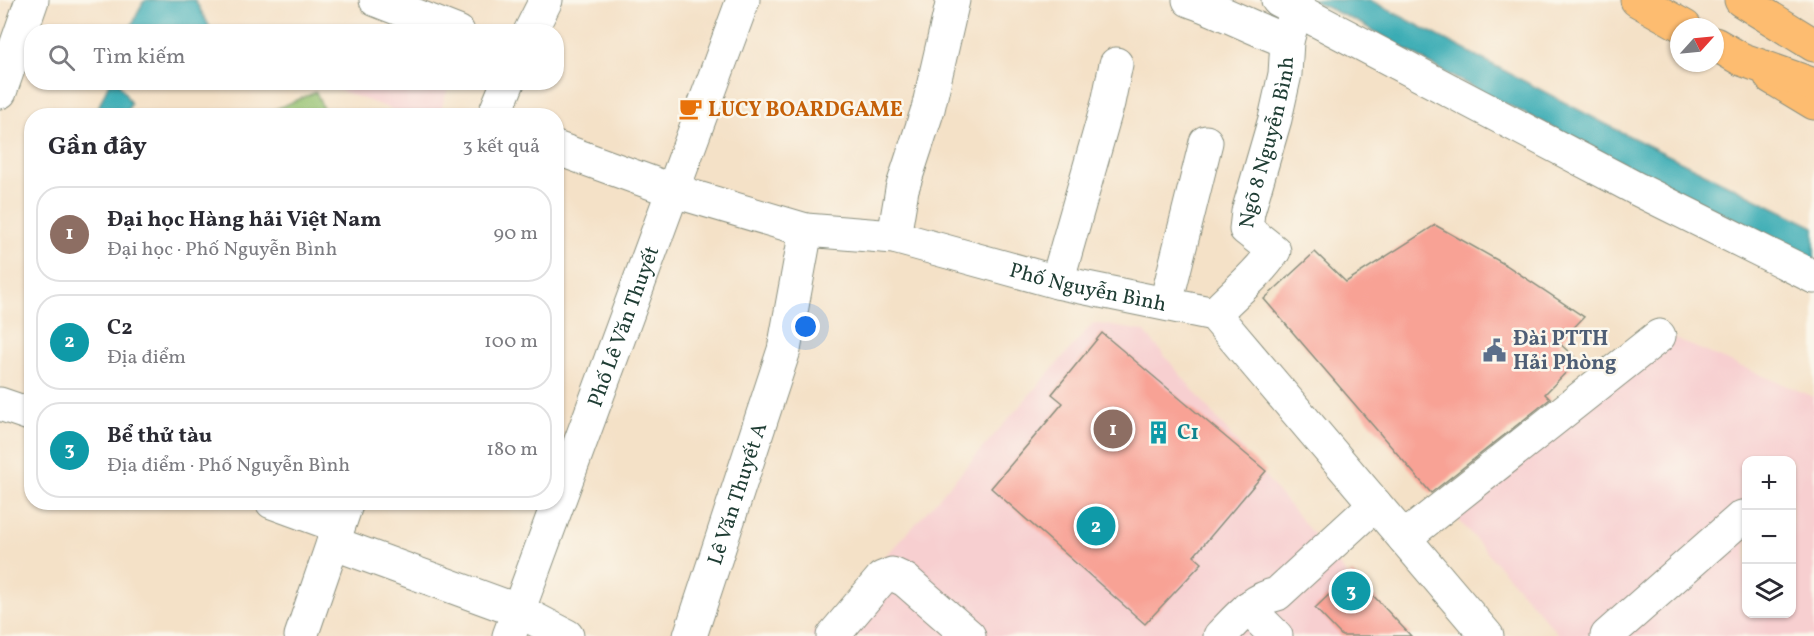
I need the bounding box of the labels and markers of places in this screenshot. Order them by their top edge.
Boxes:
cafe icon: LUCY BOARDGAME [677,96,703,122]
place label: LUCY BOARDGAME [708,96,903,125]
place label: Đài PTTH Hải Phòng [1513,325,1617,378]
public building icon: Đài PTTH Hải Phòng [1482,337,1508,363]
pin: 1 [1094,406,1132,452]
building icon: C1 [1146,419,1172,445]
place label: C1 [1177,419,1199,448]
pin: 2 [1076,504,1116,548]
pin: 3 [1332,568,1370,614]

